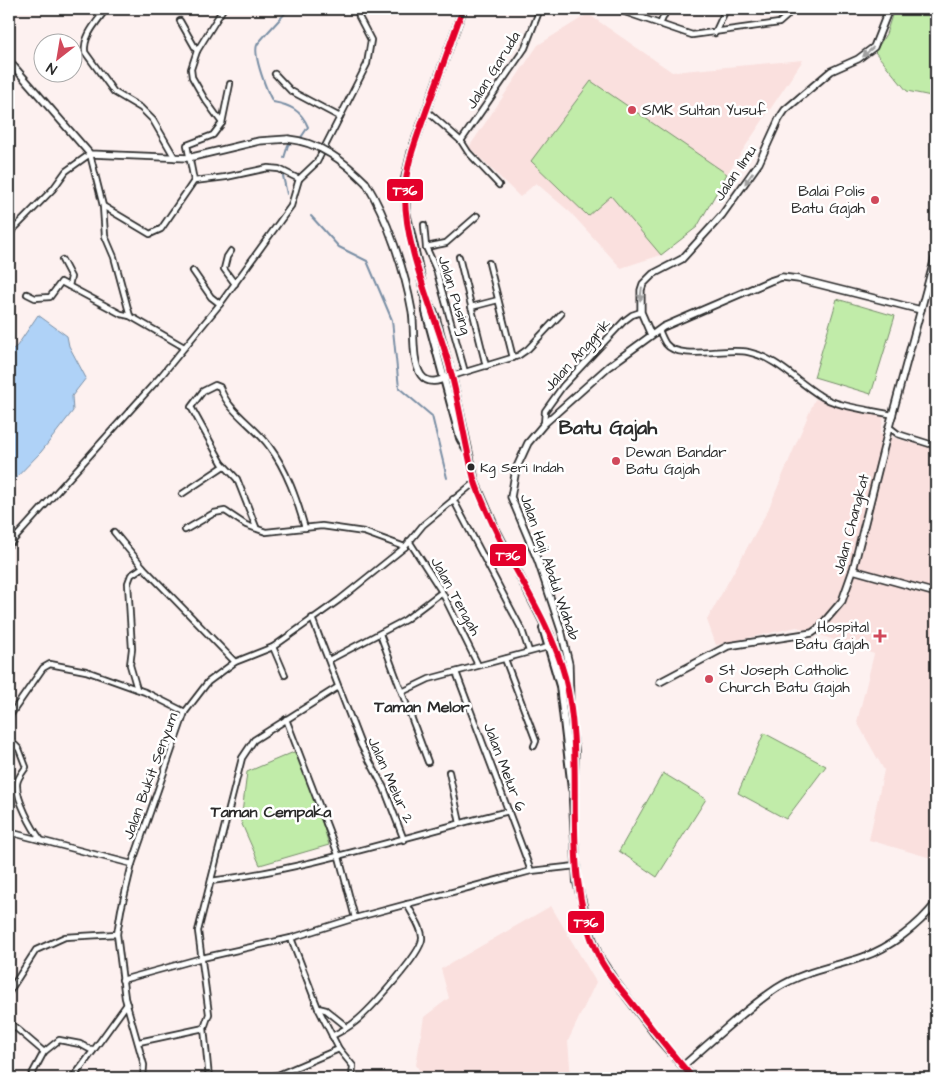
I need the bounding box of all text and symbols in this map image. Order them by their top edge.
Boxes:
street label: Jalan Garuda [461,27,526,113]
north arrow [32,32,82,82]
one-way arrow [861,46,874,57]
text: N [43,57,61,79]
place label: SMK Sultan Yusuf [642,100,766,121]
marker: SMK Sultan Yusuf [626,104,638,116]
street label: Jalan Ilmu [709,141,762,205]
one-way arrow [744,172,754,185]
line badge: T36 [386,178,424,202]
text: T36 [392,181,418,201]
place label: Balai Polis Batu Gajah [791,181,866,219]
marker: Balai Polis Batu Gajah [869,194,881,206]
street label: Jalan Pusing [432,253,477,338]
one-way arrow [637,287,645,303]
street label: Jalan Anggrik [539,314,616,397]
district label: Batu Gajah [559,414,658,442]
place label: Dewan Bandar Batu Gajah [626,442,727,480]
marker: Dewan Bandar Batu Gajah [610,455,622,467]
place label: Kg Seri Indah [480,458,564,478]
marker: Kg Seri Indah [466,462,476,472]
street label: Jalan Changkat [828,472,876,577]
street label: Jalan Haji Abdul Wahab [515,491,585,644]
line badge: T36 [489,543,527,567]
text: T36 [495,546,521,566]
street label: Jalan Tengah [424,553,486,640]
place label: Hospital Batu Gajah [795,617,870,655]
marker: Hospital Batu Gajah [873,629,887,643]
place label: St Joseph Catholic Church Batu Gajah [719,660,850,698]
marker: St Joseph Catholic Church Batu Gajah [703,673,715,685]
district label: Taman Melor [373,696,470,718]
street label: Jalan Bukit Senyum [118,709,184,843]
street label: Jalan Melur 6 [478,720,531,815]
street label: Jalan Melur 2 [362,734,419,827]
district label: Taman Cempaka [210,801,332,823]
line badge: T36 [567,910,605,934]
text: T36 [573,913,599,933]

